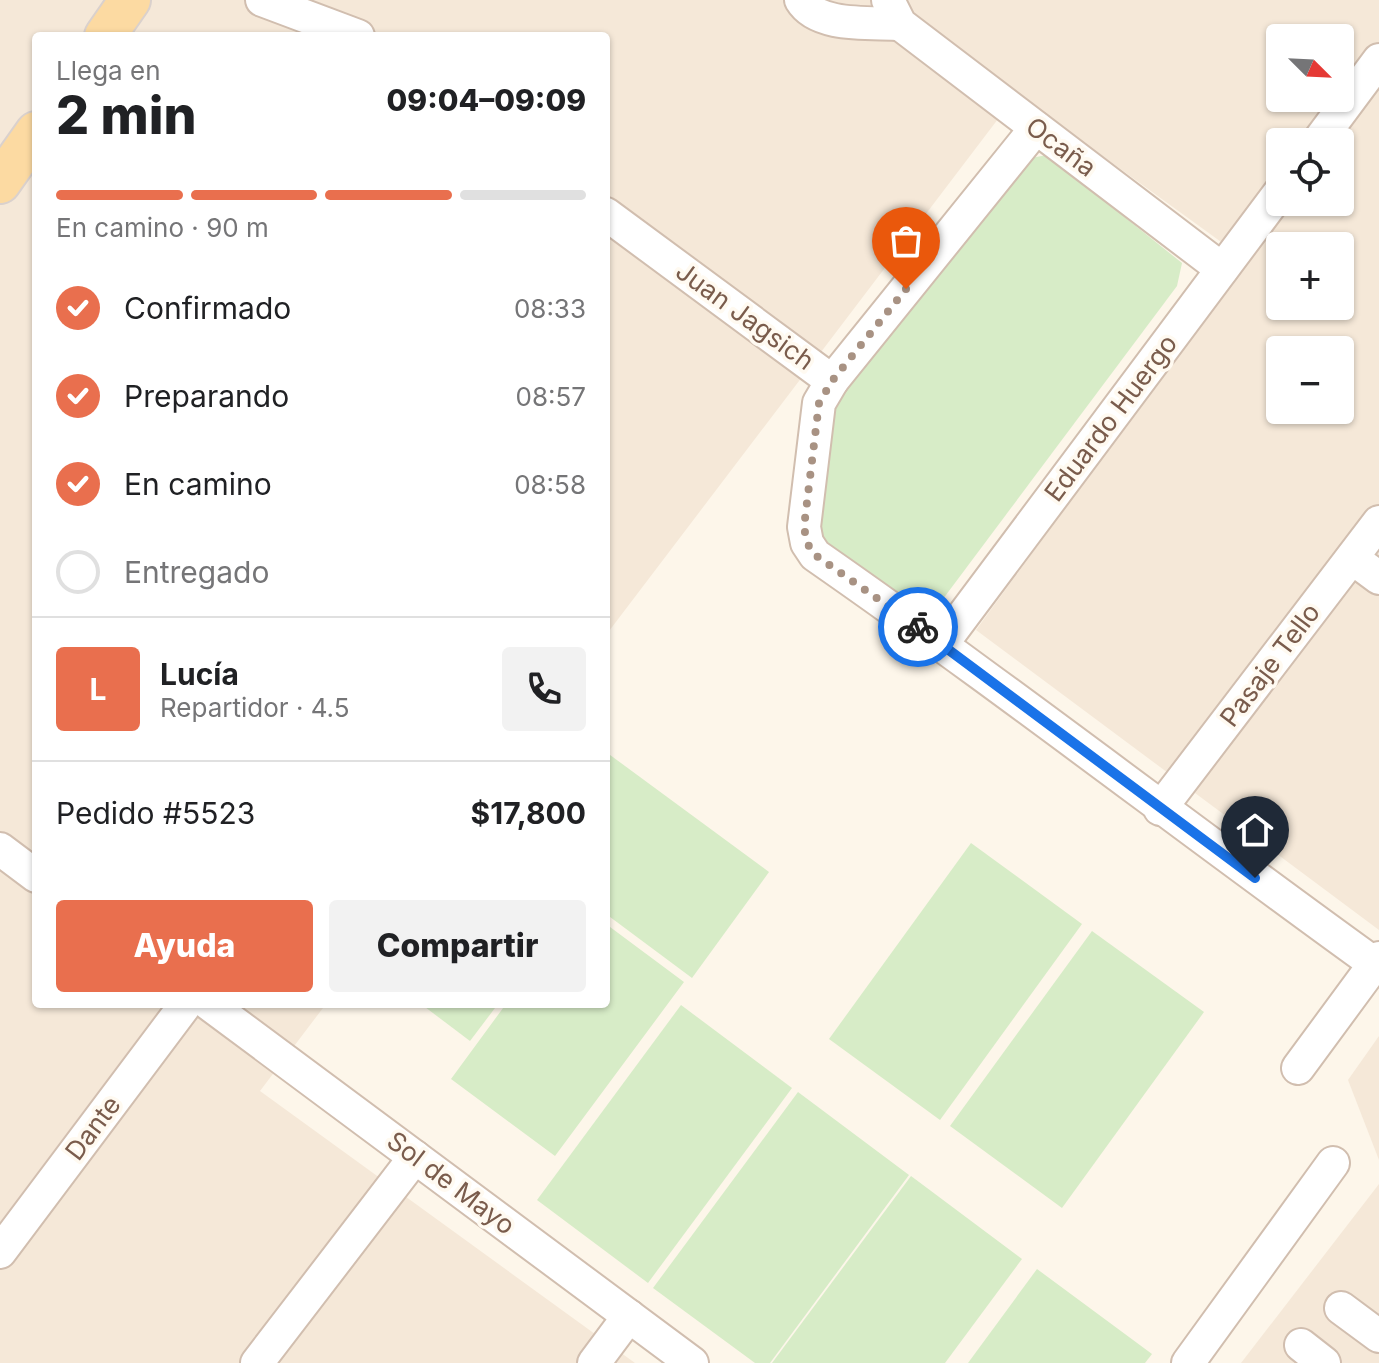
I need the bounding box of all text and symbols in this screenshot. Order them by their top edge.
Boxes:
north arrow [1266,24,1354,112]
map controls [1266,24,1354,424]
text: Llega en [56,55,161,86]
text: 09:04–09:09 [387,82,586,118]
text: 2 min [56,84,197,147]
street label: Ocaña [1020,110,1102,183]
button: locate [1266,128,1354,216]
pin [872,207,940,289]
text: En camino · 90 m [56,212,269,243]
icon: bag [884,219,928,263]
button: + [1266,232,1354,320]
street label: Juan Jagsich [670,255,820,376]
icon: check [56,286,100,330]
text: Confirmado [124,290,291,326]
text: 08:33 [514,293,586,324]
street label: Eduardo Huergo [1038,328,1183,507]
button: − [1266,336,1354,424]
icon: check [56,374,100,418]
text: Preparando [124,378,289,414]
text: 08:57 [516,381,586,412]
icon: check [56,462,100,506]
text: En camino [124,466,272,502]
text: 08:58 [514,469,586,500]
text: Entregado [124,554,269,590]
courier [878,587,958,667]
street label: Pasaje Tello [1213,597,1326,732]
icon: bike [896,605,940,649]
button: phone [502,647,586,731]
text: Lucía [160,656,239,692]
text: L [90,671,106,707]
text: Repartidor · 4.5 [160,692,350,723]
text: Pedido #5523 [56,795,255,831]
text: $17,800 [471,795,586,831]
pin [1221,796,1289,878]
icon: home [1233,808,1277,852]
button: Ayuda [56,900,313,992]
button: Compartir [329,900,586,992]
street label: Dante [59,1090,127,1166]
street label: Sol de Mayo [381,1125,521,1241]

